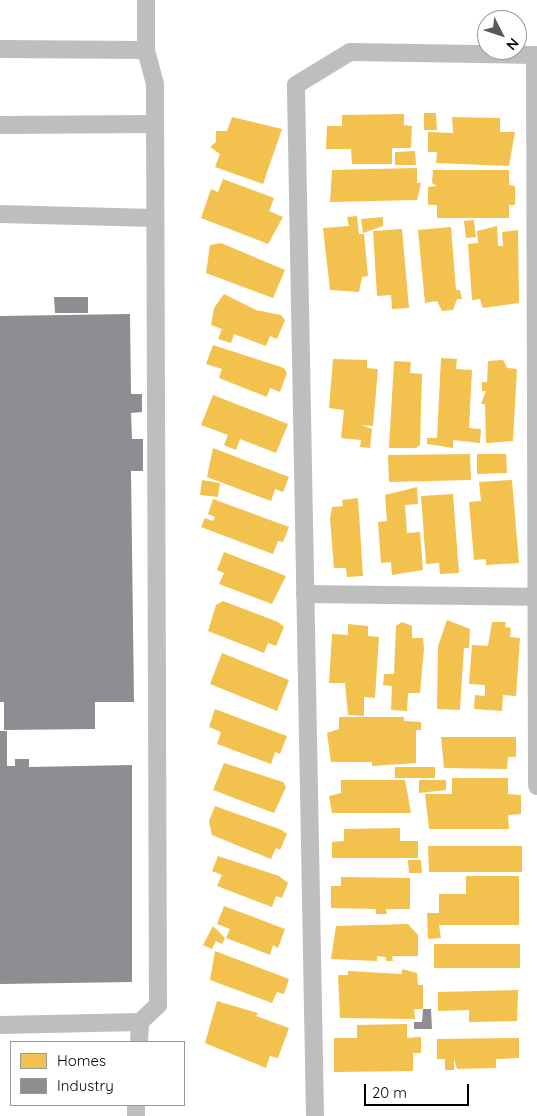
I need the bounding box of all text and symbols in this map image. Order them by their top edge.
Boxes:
north arrow [477,10,527,60]
text: N [502,34,523,54]
legend [10,1041,185,1106]
text: Homes [57,1051,106,1070]
scale bar [367,1074,472,1106]
text: Industry [57,1076,114,1095]
text: 20 m [372,1083,407,1102]

